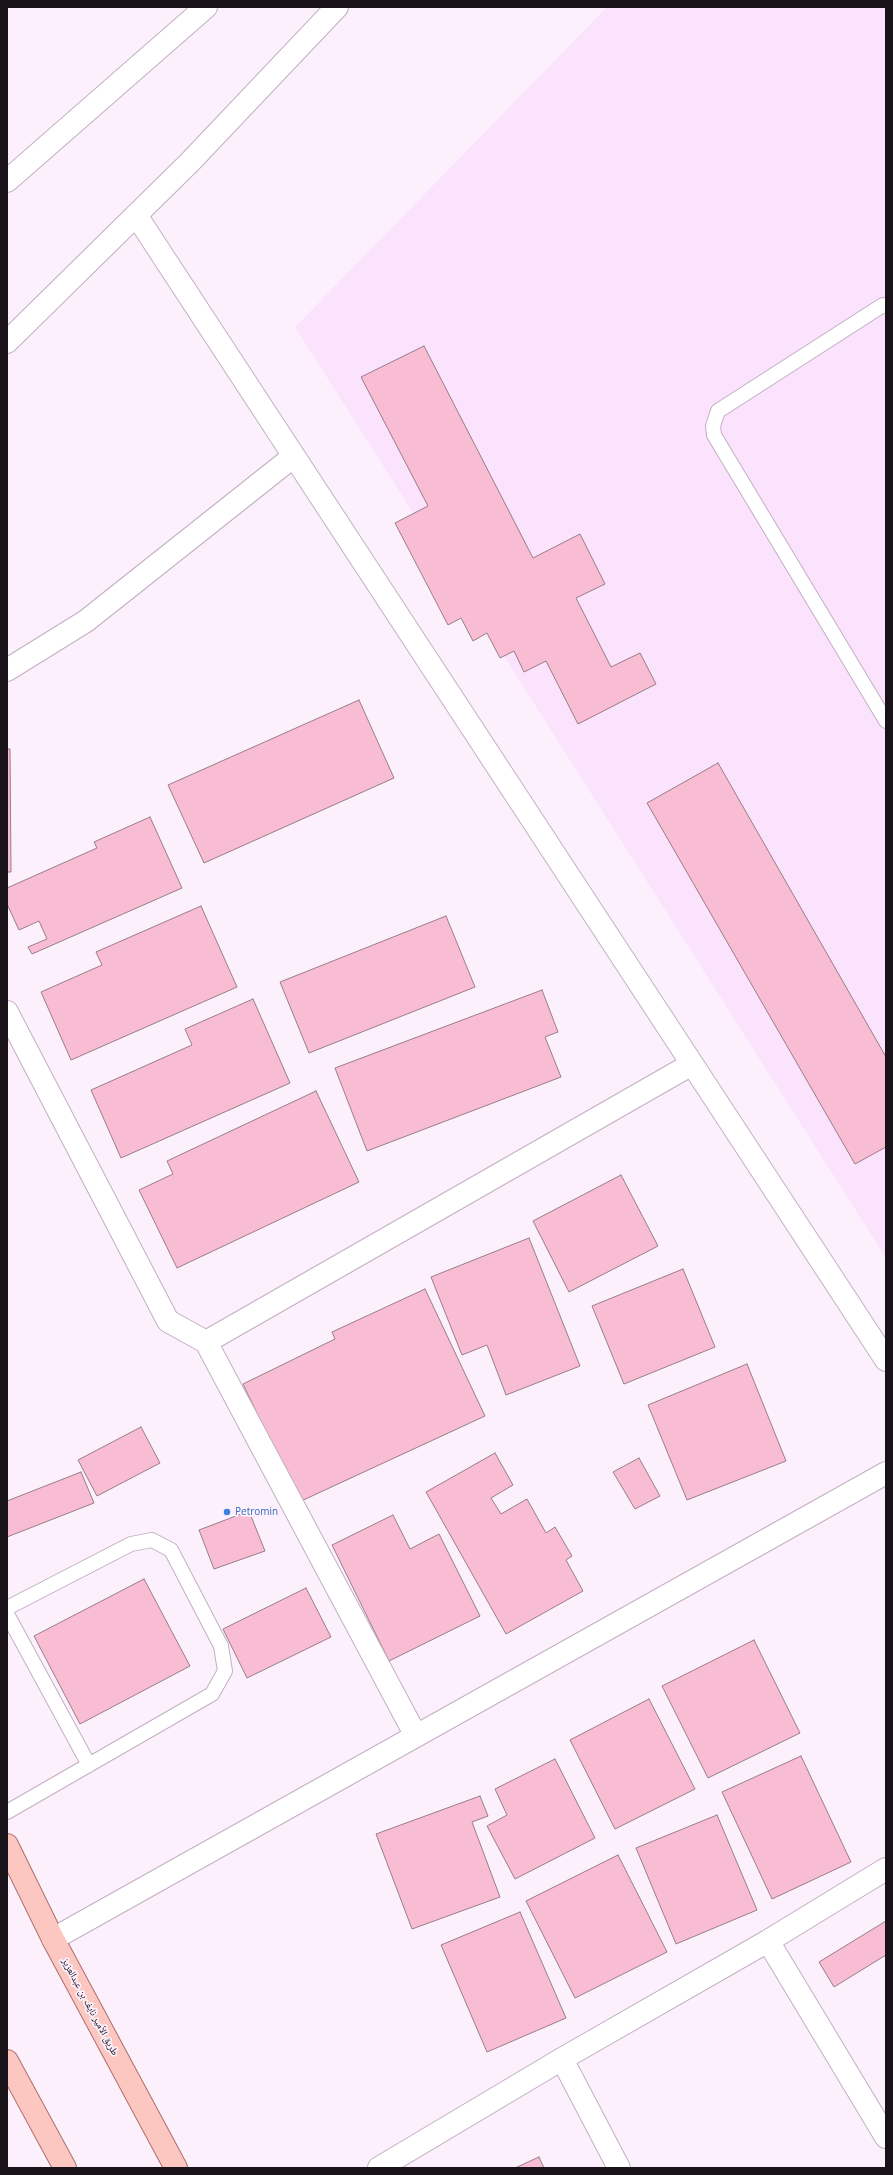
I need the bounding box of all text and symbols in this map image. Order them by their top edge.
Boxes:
place label: Petromin [235,1506,278,1518]
marker: Petromin [222,1507,232,1517]
street label: طريق الأمير نايف بن عبدالعزيز [59,1956,121,2058]

